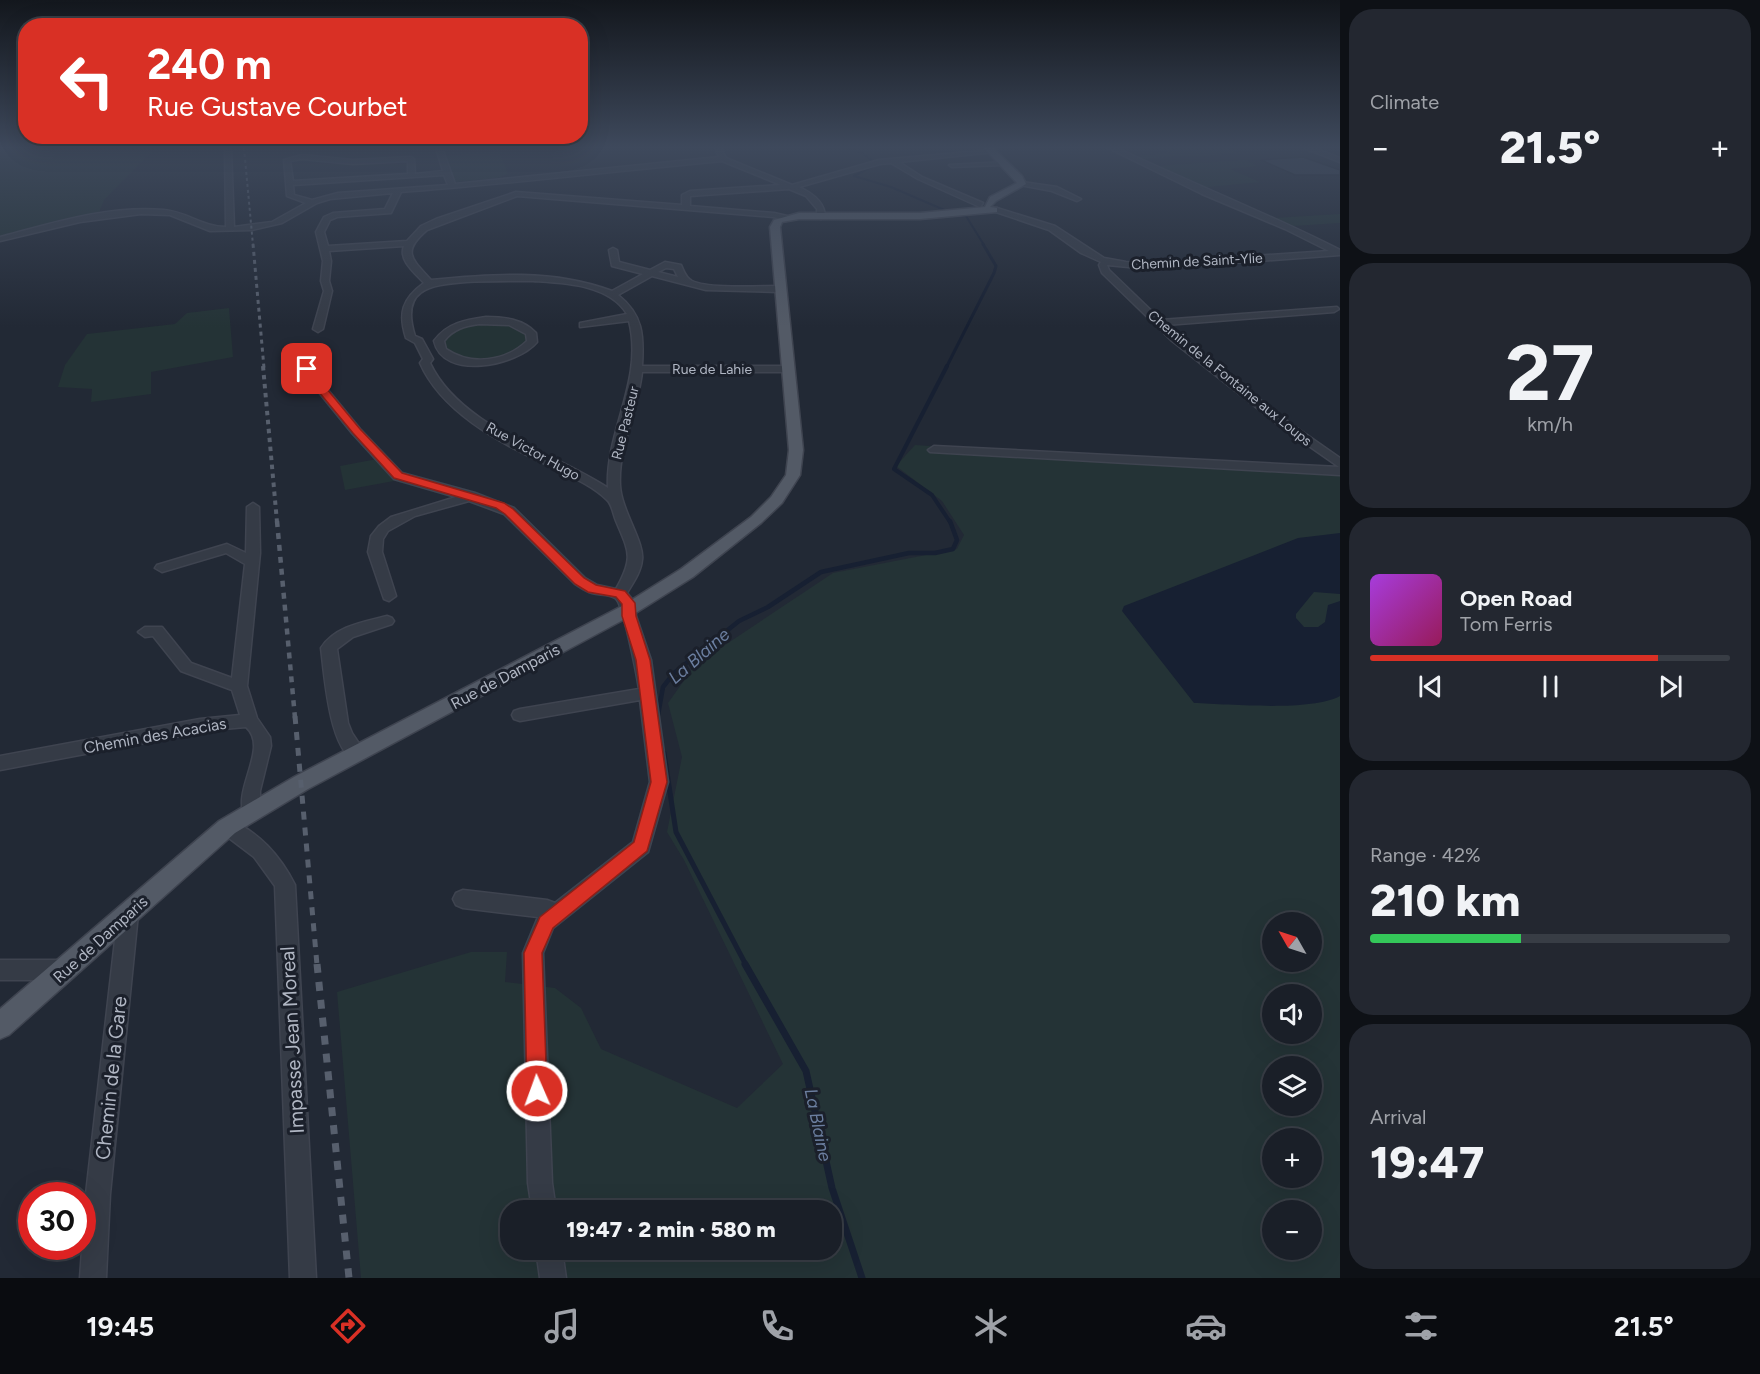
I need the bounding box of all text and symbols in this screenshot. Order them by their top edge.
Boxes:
text: 240 m [147,39,272,90]
icon: left [48,42,126,120]
text: Rue Gustave Courbet [147,90,407,123]
text: Climate [1370,90,1439,114]
text: 21.5° [1499,120,1601,174]
text: − [1370,128,1391,167]
text: + [1709,128,1730,167]
street label: Chemin de Saint-Ylie [1131,250,1264,273]
street label: Chemin de la Fontaine aux Loups [1144,307,1315,450]
text: 27 [1506,326,1594,420]
pin [281,343,332,394]
icon: arrive [290,352,323,385]
street label: Rue de Lahie [672,361,752,378]
street label: Rue Pasteur [608,385,643,461]
text: km/h [1527,412,1573,436]
street label: Rue Victor Hugo [483,419,583,484]
text: Open Road [1460,585,1572,612]
text: Tom Ferris [1460,612,1553,636]
water label: La Blaine [664,623,734,689]
street label: Rue de Damparis [447,640,563,713]
icon: previous [1414,670,1447,703]
icon: pause [1534,670,1567,703]
icon: next [1654,670,1687,703]
street label: Chemin des Acacias [82,714,228,757]
text: Range · 42% [1370,843,1481,867]
text: 210 km [1370,873,1520,927]
street label: Rue de Damparis [49,892,152,987]
north arrow [1262,912,1322,972]
map controls [1262,912,1322,1260]
street label: Impasse Jean Moreal [275,946,309,1134]
button: sound [1262,984,1322,1044]
street label: Chemin de la Gare [90,995,132,1161]
button: layers [1262,1056,1322,1116]
position arrow [505,1059,569,1123]
water label: La Blaine [800,1087,836,1164]
text: Arrival [1370,1105,1426,1129]
button: + [1262,1128,1322,1188]
text: 19:47 [1370,1135,1484,1189]
speed limit sign: 30 [18,1182,96,1260]
button: − [1262,1200,1322,1260]
text: 19:47 · 2 min · 580 m [566,1216,776,1243]
icon: directions [327,1305,369,1347]
icon: music [541,1305,583,1347]
icon: phone [756,1305,798,1347]
icon: climate [970,1305,1012,1347]
icon: car [1185,1305,1227,1347]
icon: filters [1400,1305,1442,1347]
text: 19:45 [86,1310,154,1343]
text: 21.5° [1614,1310,1674,1343]

